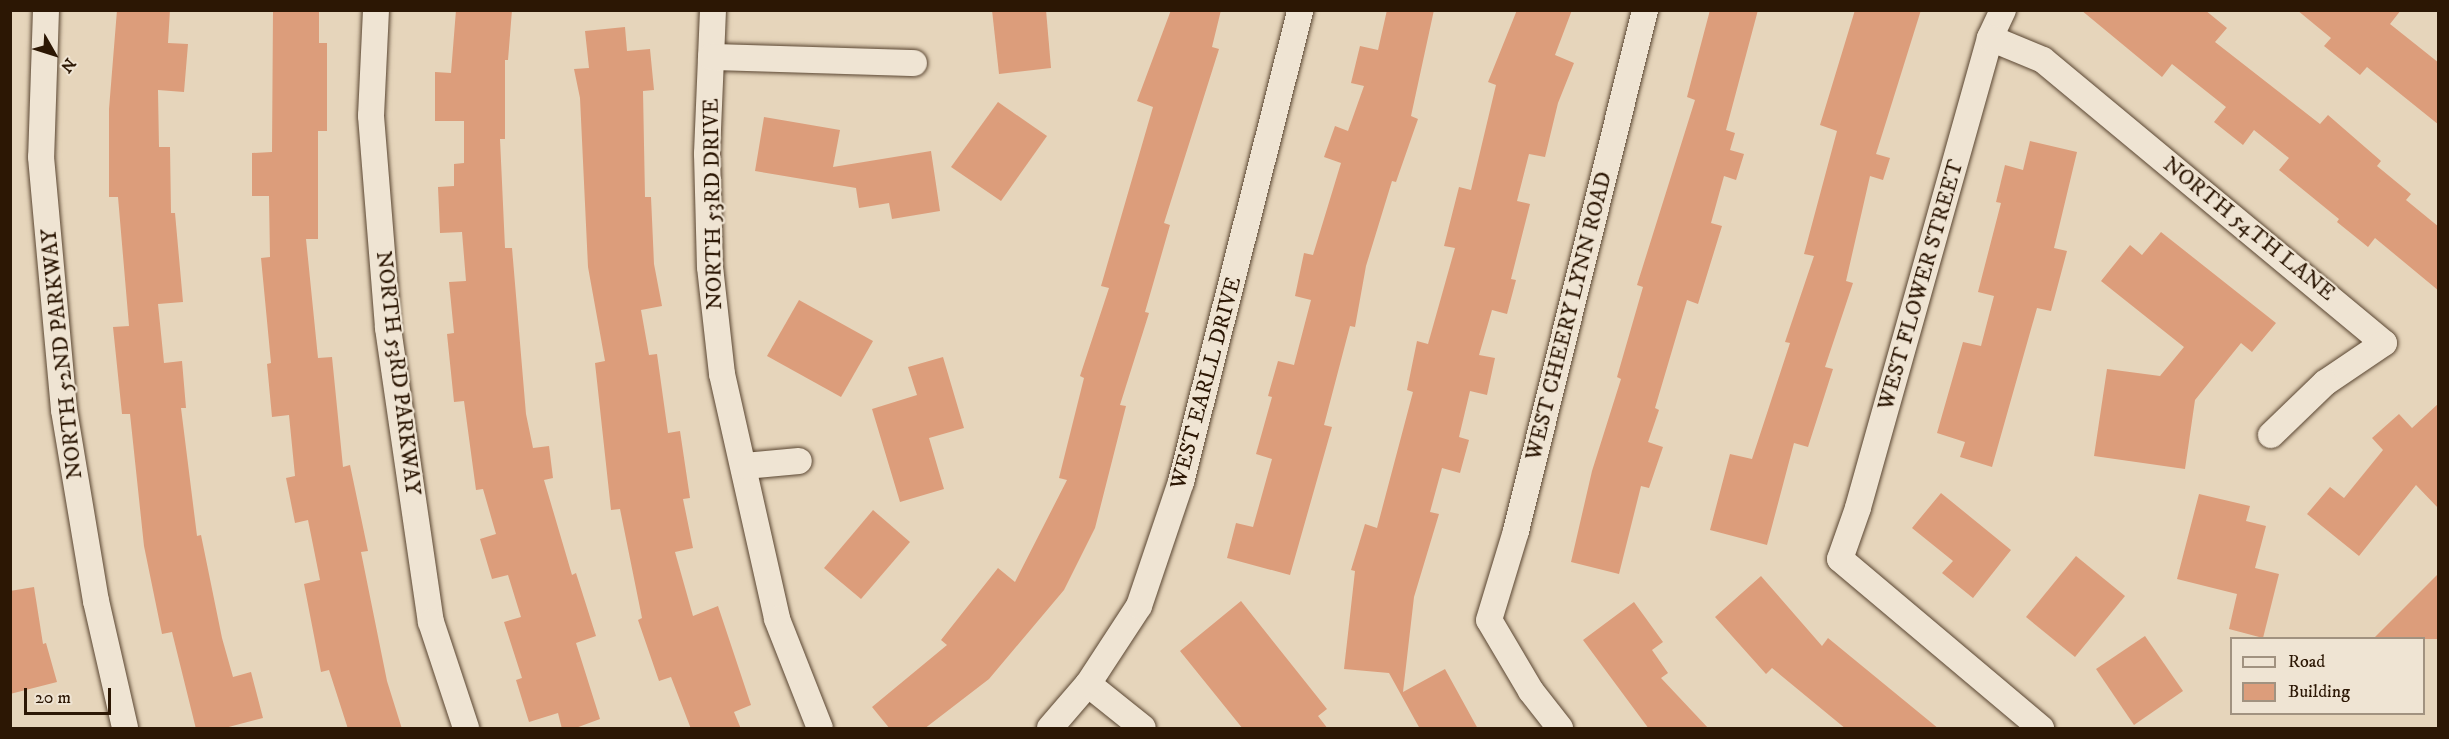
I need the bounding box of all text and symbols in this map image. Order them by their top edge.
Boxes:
north arrow [24,24,84,84]
text: N [56,54,80,77]
street label: NORTH 53RD DRIVE [698,98,728,310]
street label: NORTH 54TH LANE [2158,151,2340,307]
street label: WEST FLOWER STREET [1873,157,1969,413]
street label: WEST CHEERY LYNN ROAD [1520,169,1618,463]
street label: NORTH 52ND PARKWAY [36,228,88,480]
street label: NORTH 53RD PARKWAY [370,250,426,496]
street label: WEST EARLL DRIVE [1165,274,1247,492]
legend [2230,637,2425,715]
text: Road [2288,651,2325,673]
scale bar [27,676,114,714]
text: Building [2288,681,2350,703]
text: 20 m [35,687,71,709]

